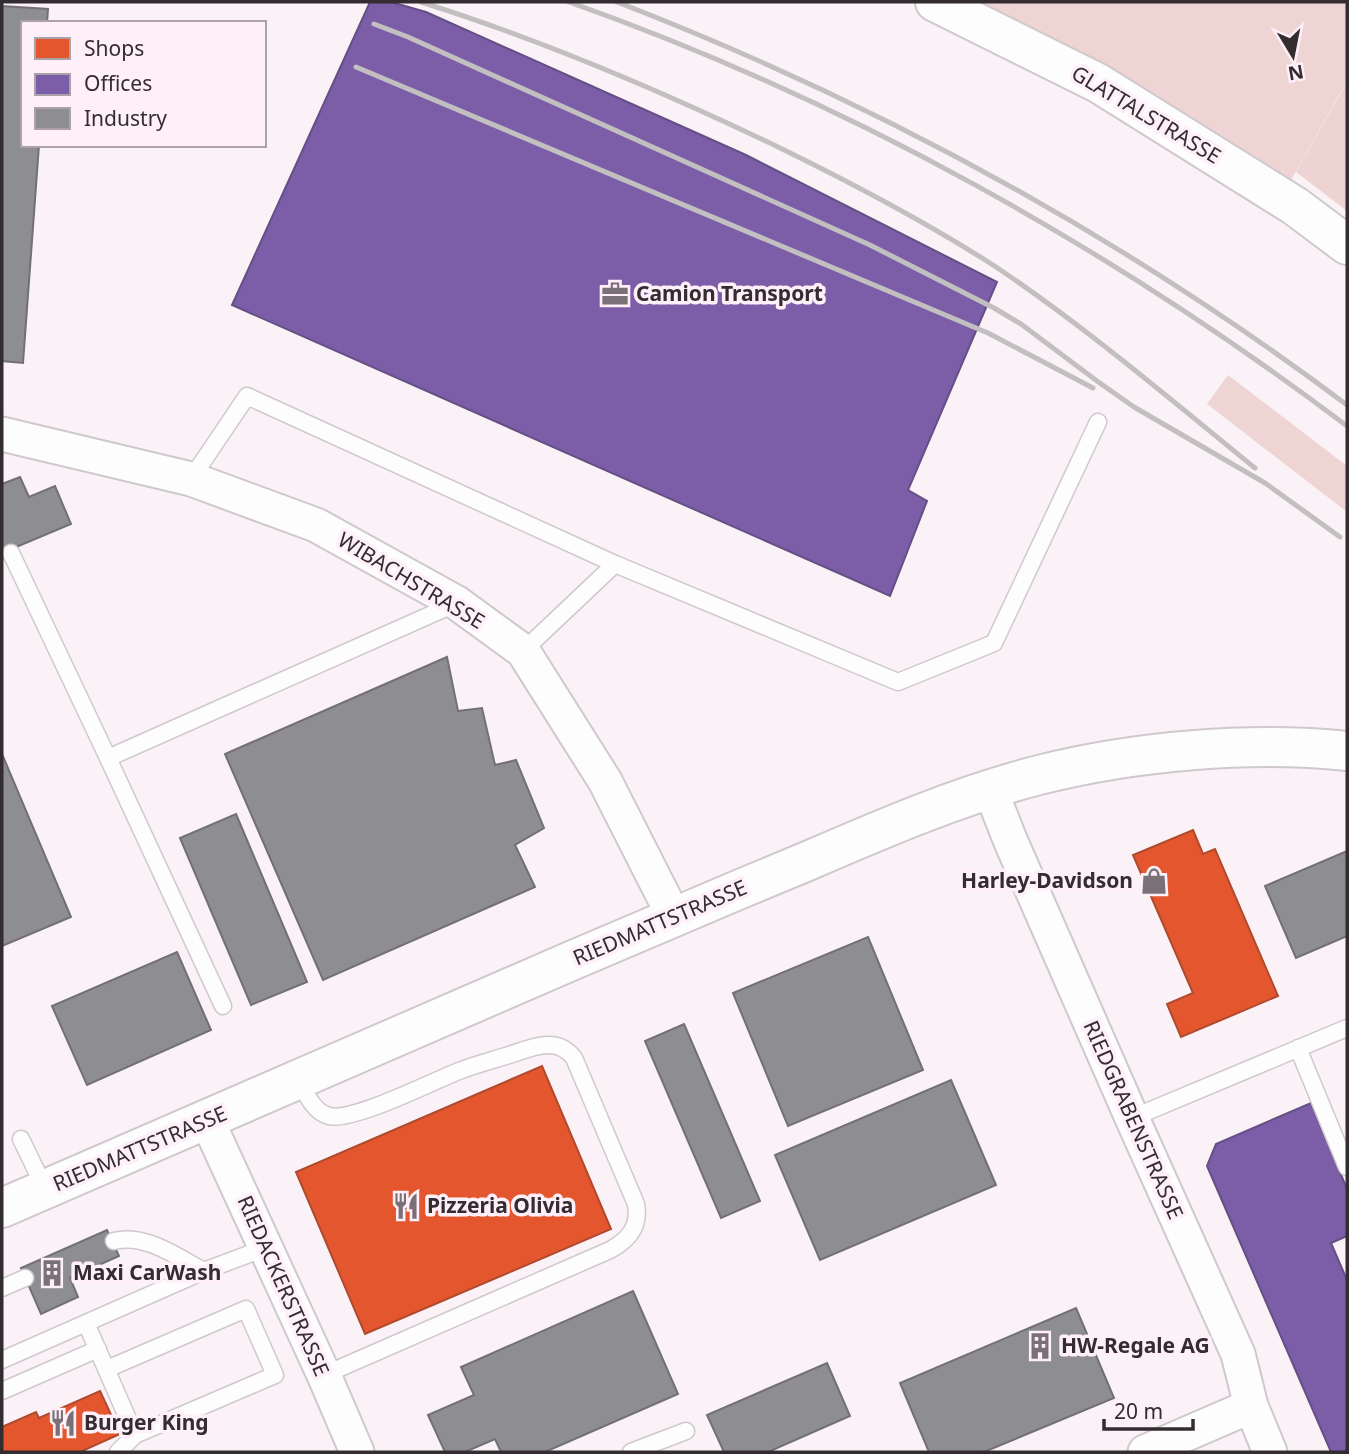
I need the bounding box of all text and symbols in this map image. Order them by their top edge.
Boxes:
legend [21,21,266,147]
north arrow [1258,21,1328,91]
text: Shops [84,34,144,62]
street label: GLATTALSTRASSE [1067,59,1226,170]
text: N [1286,59,1306,87]
text: Offices [84,69,152,97]
text: Industry [84,104,167,132]
office icon: Camion Transport [600,279,630,309]
place label: Camion Transport [636,279,823,307]
street label: WIBACHSTRASSE [333,525,490,635]
place label: Harley-Davidson [961,866,1133,894]
shop icon: Harley-Davidson [1139,866,1169,896]
street label: RIEDMATTSTRASSE [568,873,751,971]
street label: RIEDGRABENSTRASSE [1077,1016,1190,1223]
street label: RIEDMATTSTRASSE [48,1099,231,1197]
street label: RIEDACKERSTRASSE [231,1191,336,1380]
restaurant icon: Pizzeria Olivia [391,1191,421,1221]
place label: Pizzeria Olivia [427,1191,573,1219]
building icon: Maxi CarWash [37,1258,67,1288]
place label: Maxi CarWash [73,1258,221,1286]
building icon: HW-Regale AG [1025,1331,1055,1361]
place label: HW-Regale AG [1061,1331,1210,1359]
scale bar [1104,1388,1193,1432]
text: 20 m [1114,1397,1163,1425]
restaurant icon: Burger King [48,1408,78,1438]
place label: Burger King [84,1408,209,1436]

